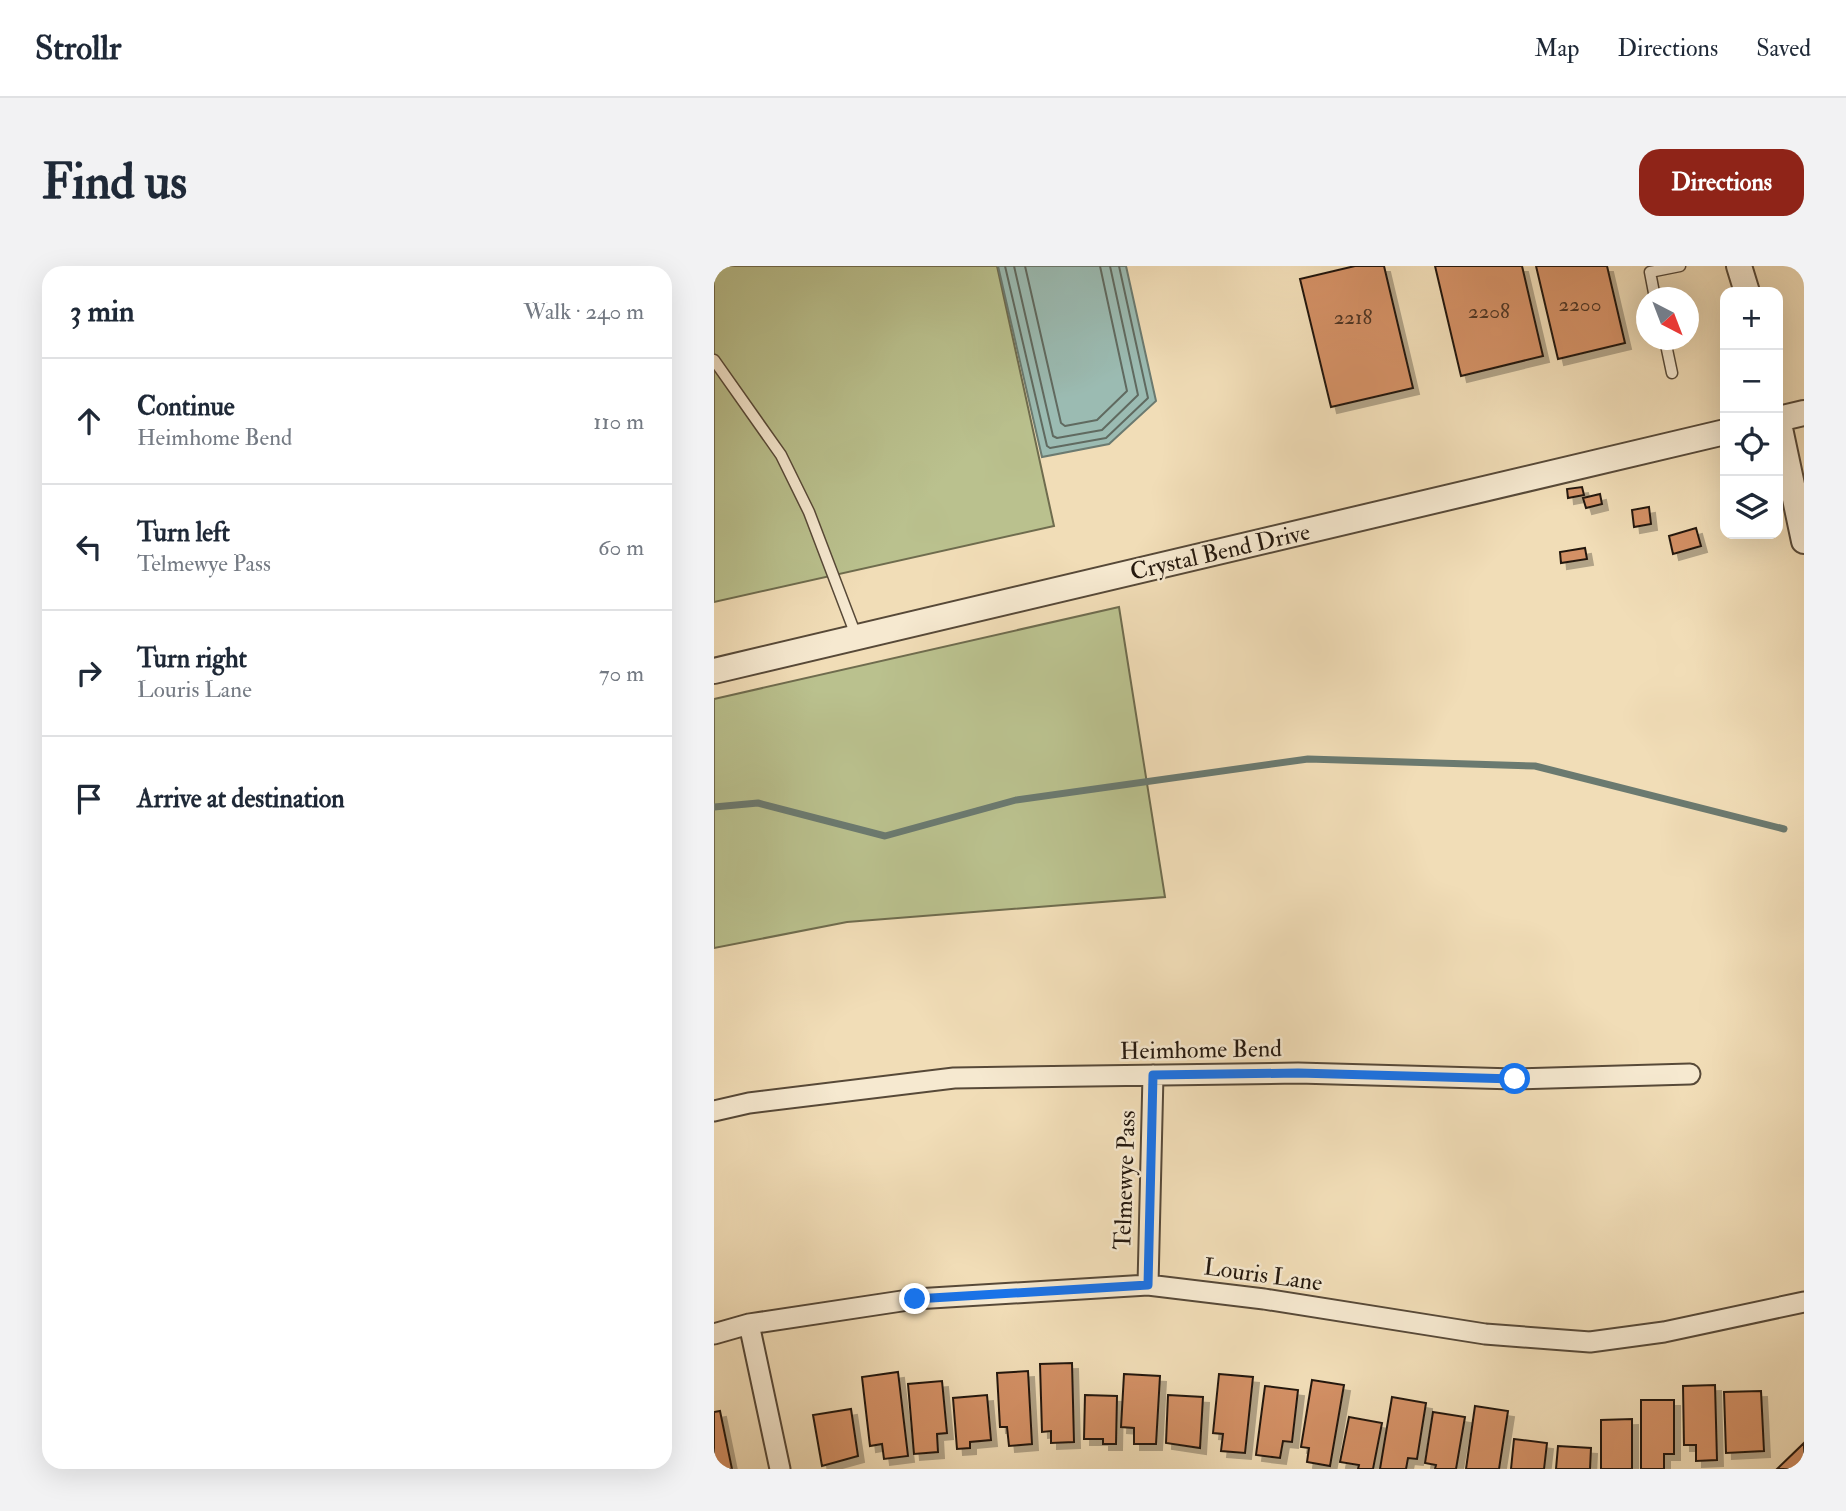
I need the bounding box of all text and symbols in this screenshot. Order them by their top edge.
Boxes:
text: Strollr [35,28,121,69]
text: Map [1534,33,1579,64]
text: Directions [1617,33,1718,64]
text: Saved [1756,33,1811,64]
button: Directions [1639,149,1804,216]
text: Find us [42,152,187,213]
north arrow [1636,287,1699,350]
map controls [1720,287,1783,539]
button: + [1720,287,1783,350]
house number: 2200 [1559,291,1601,318]
text: 3 min [70,293,135,330]
text: Walk · 240 m [524,297,644,326]
house number: 2208 [1468,298,1510,325]
house number: 2218 [1334,304,1372,331]
button: − [1720,350,1783,413]
text: Continue [137,391,235,423]
icon: ahead [70,402,108,440]
text: 110 m [593,407,644,436]
button: locate [1720,413,1783,476]
text: Heimhome Bend [137,423,292,452]
button: layers [1720,476,1783,539]
street label: Crystal Bend Drive [1127,516,1313,588]
text: Turn left [137,517,230,549]
icon: left [70,528,108,566]
text: 60 m [598,533,644,562]
text: Telmewye Pass [137,549,271,578]
text: Turn right [137,643,247,675]
icon: right [70,654,108,692]
text: 70 m [599,659,644,688]
text: Louris Lane [137,675,252,704]
icon: arrive [70,780,108,818]
text: Arrive at destination [137,783,345,815]
street label: Heimhome Bend [1120,1033,1282,1067]
route start [1499,1063,1530,1094]
street label: Telmewye Pass [1107,1110,1143,1250]
street label: Louris Lane [1202,1251,1324,1299]
route end [899,1283,930,1314]

